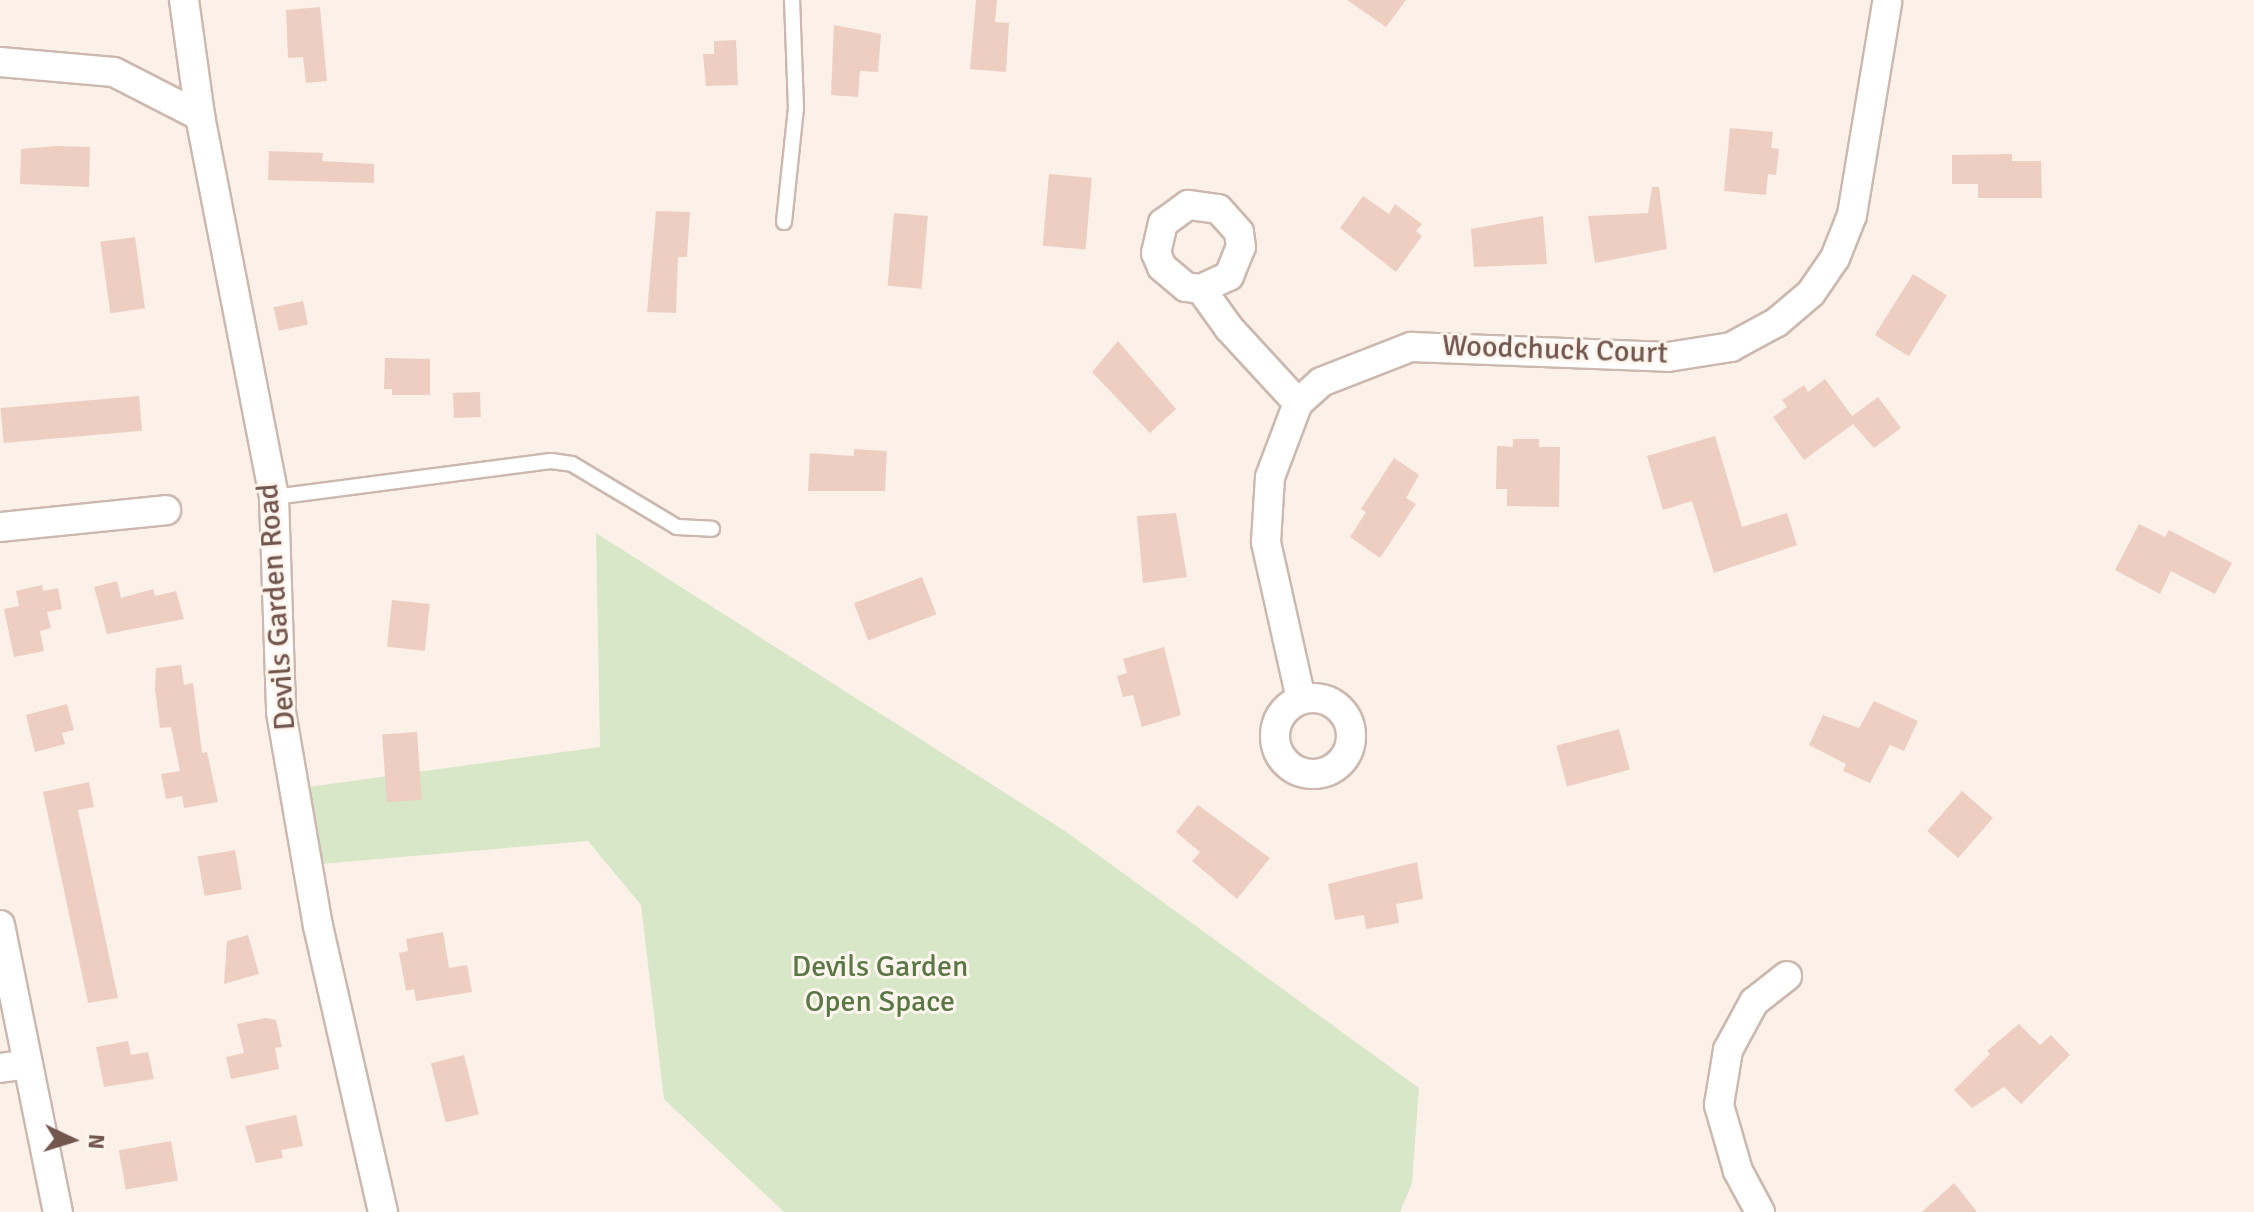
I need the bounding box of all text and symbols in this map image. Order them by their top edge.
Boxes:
street label: Woodchuck Court [1441,328,1669,372]
street label: Devils Garden Road [250,482,304,732]
park label: Devils Garden Open Space [792,949,968,1020]
north arrow [32,1100,112,1180]
text: N [82,1133,110,1150]

